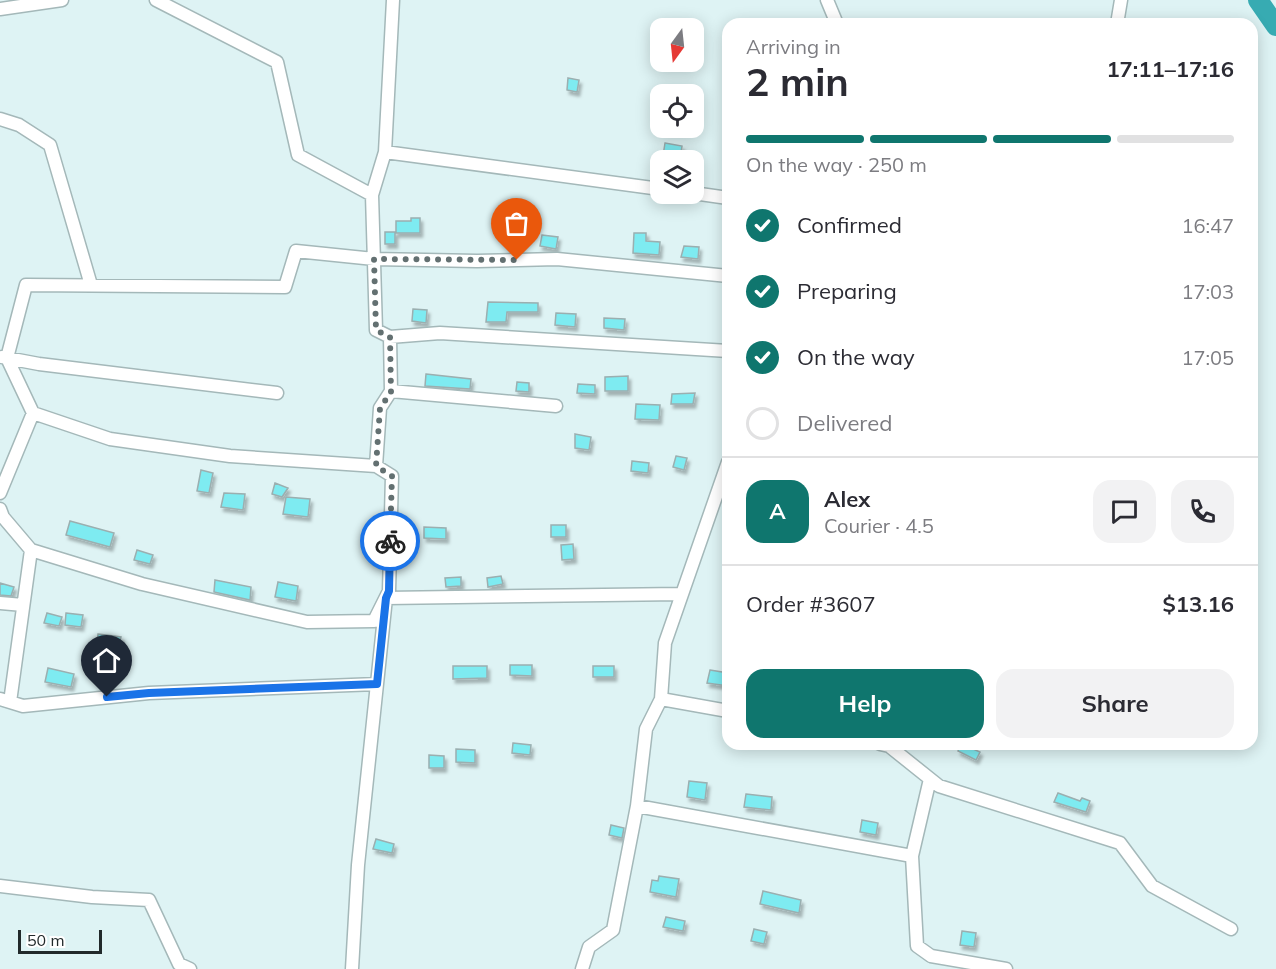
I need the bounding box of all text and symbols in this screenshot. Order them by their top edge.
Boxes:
north arrow [650,18,704,72]
map controls [650,18,704,204]
text: Arriving in [746,34,841,59]
text: 17:11–17:16 [1106,55,1234,83]
text: 2 min [746,57,849,106]
button: locate [650,84,704,138]
button: layers [650,150,704,204]
text: On the way · 250 m [746,152,927,177]
pin [491,198,542,260]
icon: bag [500,207,533,240]
icon: check [746,209,779,242]
text: Confirmed [797,211,902,239]
text: 16:47 [1181,213,1234,238]
icon: check [746,275,779,308]
text: Preparing [797,277,897,305]
text: 17:03 [1181,279,1234,304]
icon: check [746,341,779,374]
text: On the way [797,343,915,371]
text: 17:05 [1181,345,1234,370]
text: Delivered [797,409,892,437]
button: chat [1093,480,1156,543]
button: phone [1171,480,1234,543]
text: Alex [824,485,870,513]
text: A [769,497,786,525]
courier [360,511,420,571]
text: Courier · 4.5 [824,513,934,538]
icon: bike [374,525,407,558]
text: Order #3607 [746,590,876,618]
text: $13.16 [1163,590,1234,618]
pin [81,635,132,697]
icon: home [90,644,123,677]
button: Help [746,669,984,738]
button: Share [996,669,1234,738]
scale bar [18,927,102,954]
text: 50 m [27,930,64,950]

